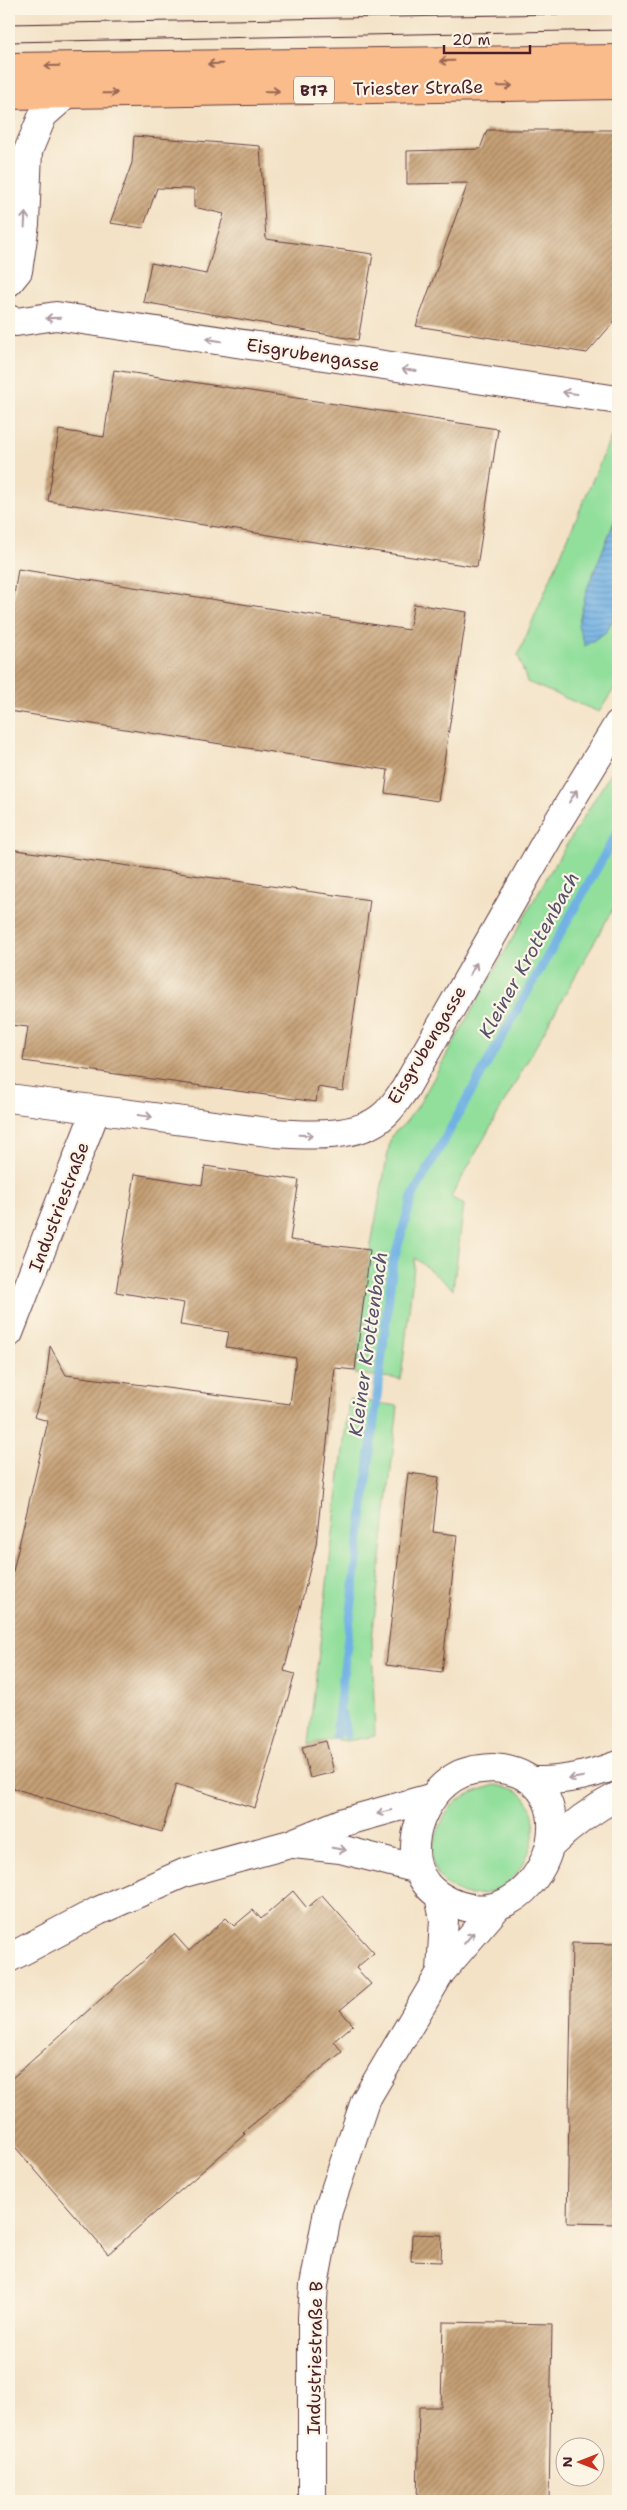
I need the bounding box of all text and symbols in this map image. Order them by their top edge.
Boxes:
scale bar [444,22,531,54]
text: 20 m [452,30,491,50]
one-way arrow [439,56,456,66]
one-way arrow [207,59,223,69]
one-way arrow [44,61,60,71]
street label: Triester Straße [353,75,483,101]
road number: B17 [294,76,334,104]
one-way arrow [496,81,513,91]
one-way arrow [264,86,280,95]
one-way arrow [102,88,118,98]
one-way arrow [20,212,29,228]
one-way arrow [46,313,62,322]
street label: Eisgrubengasse [245,333,381,377]
one-way arrow [206,335,222,345]
one-way arrow [402,364,418,374]
one-way arrow [562,388,578,398]
one-way arrow [569,790,579,804]
water label: Kleiner Krottenbach [473,867,585,1043]
one-way arrow [469,962,479,976]
street label: Eisgrubengasse [382,981,472,1109]
one-way arrow [136,1111,152,1121]
one-way arrow [298,1130,314,1139]
street label: Industriestraße [23,1139,95,1275]
water label: Kleiner Krottenbach [343,1250,393,1438]
one-way arrow [568,1774,584,1784]
one-way arrow [376,1808,392,1817]
one-way arrow [330,1845,346,1855]
one-way arrow [463,1932,474,1945]
street label: Industriestraße B [302,2281,328,2435]
north arrow [554,2438,604,2488]
text: N [558,2456,576,2468]

